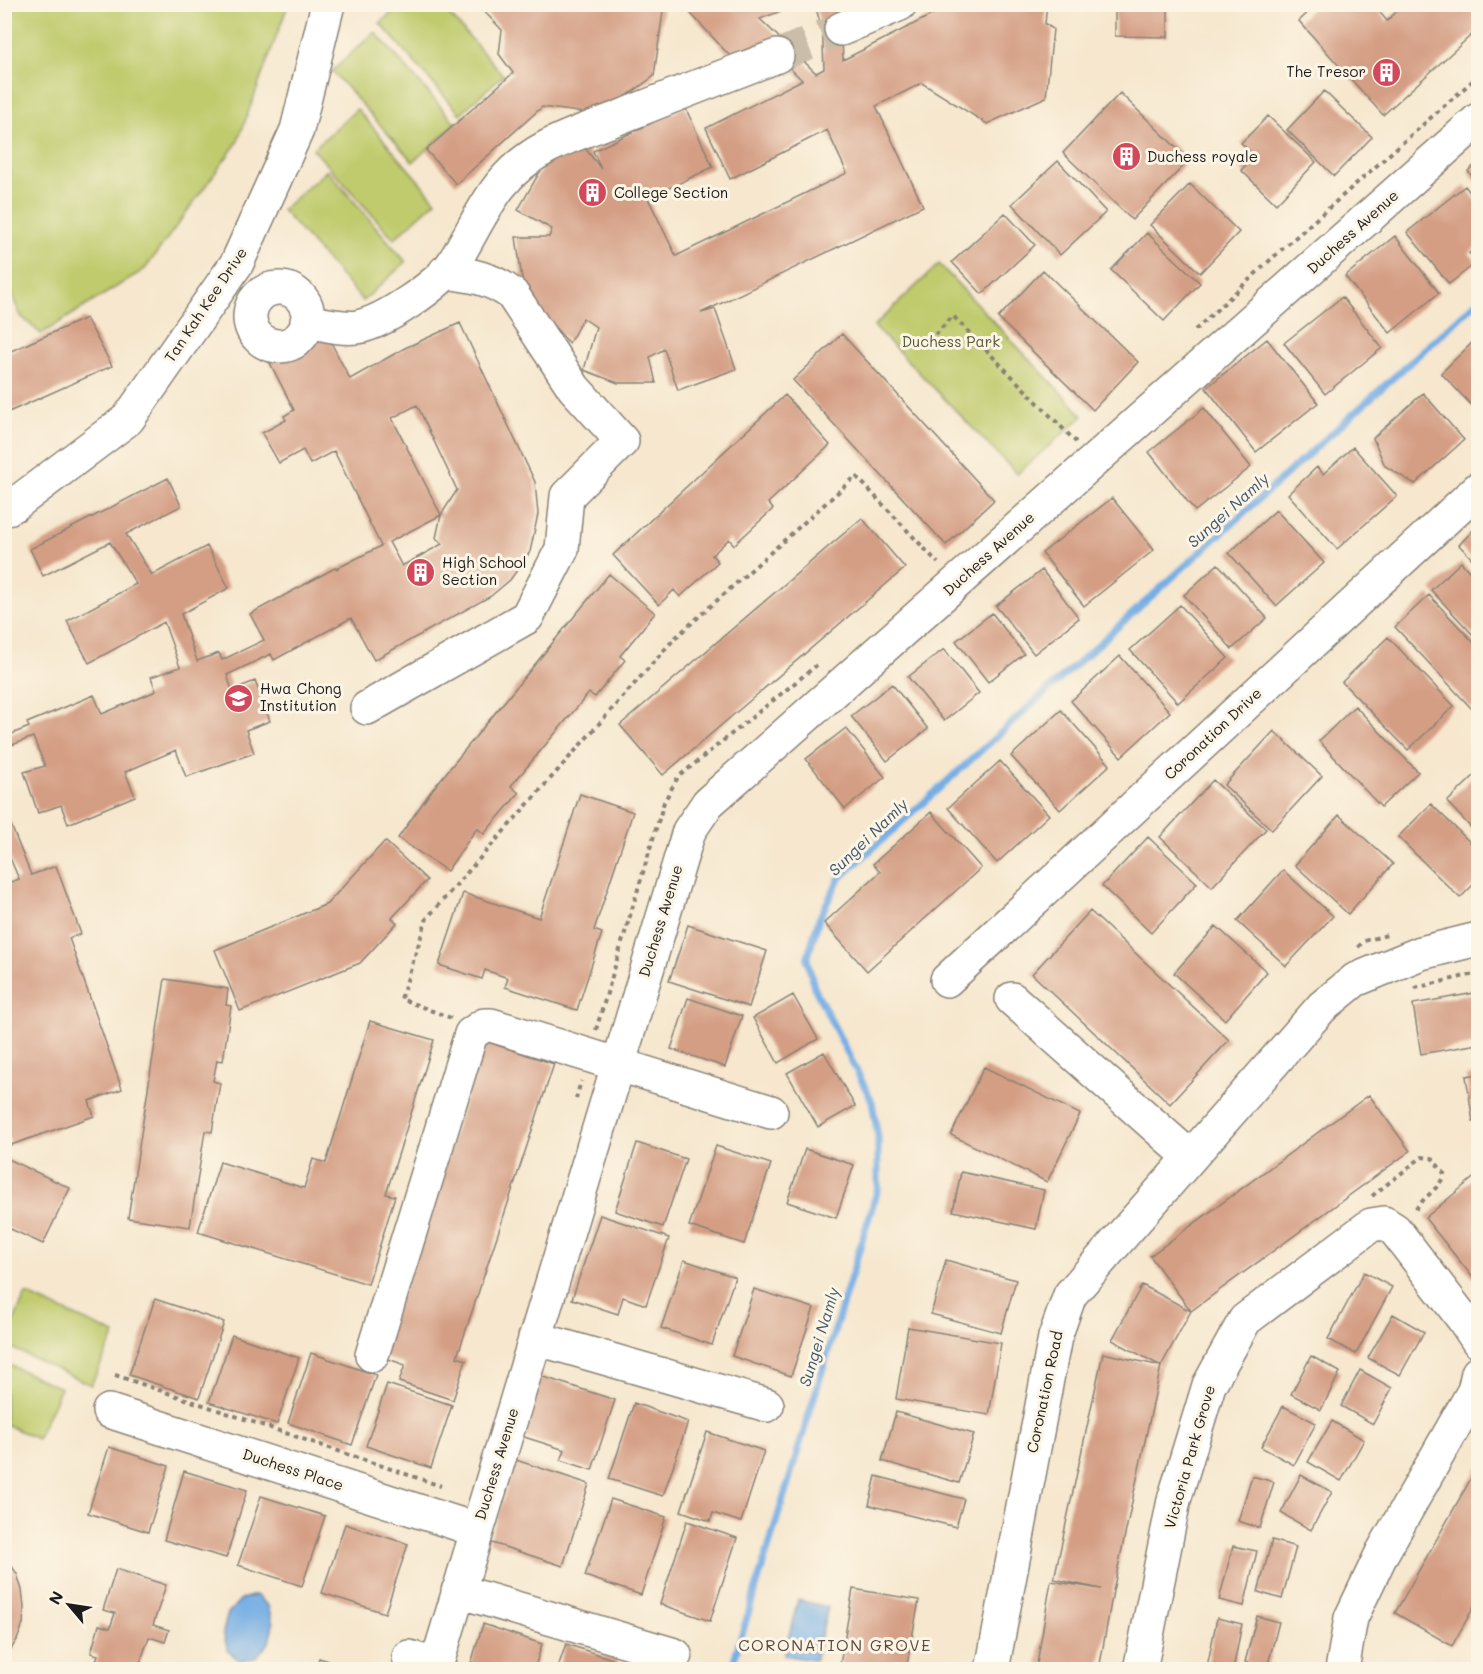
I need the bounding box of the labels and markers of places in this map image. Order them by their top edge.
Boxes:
building icon: The Tresor [1371,56,1403,88]
place label: The Tresor [1286,61,1366,81]
building icon: Duchess royale [1110,141,1142,173]
place label: Duchess royale [1147,146,1258,166]
building icon: College Section [577,177,609,209]
place label: College Section [614,182,728,202]
place label: High School Section [442,552,527,589]
building icon: High School Section [405,556,437,588]
place label: Hwa Chong Institution [260,678,342,715]
school or university icon: Hwa Chong Institution [223,682,255,714]

